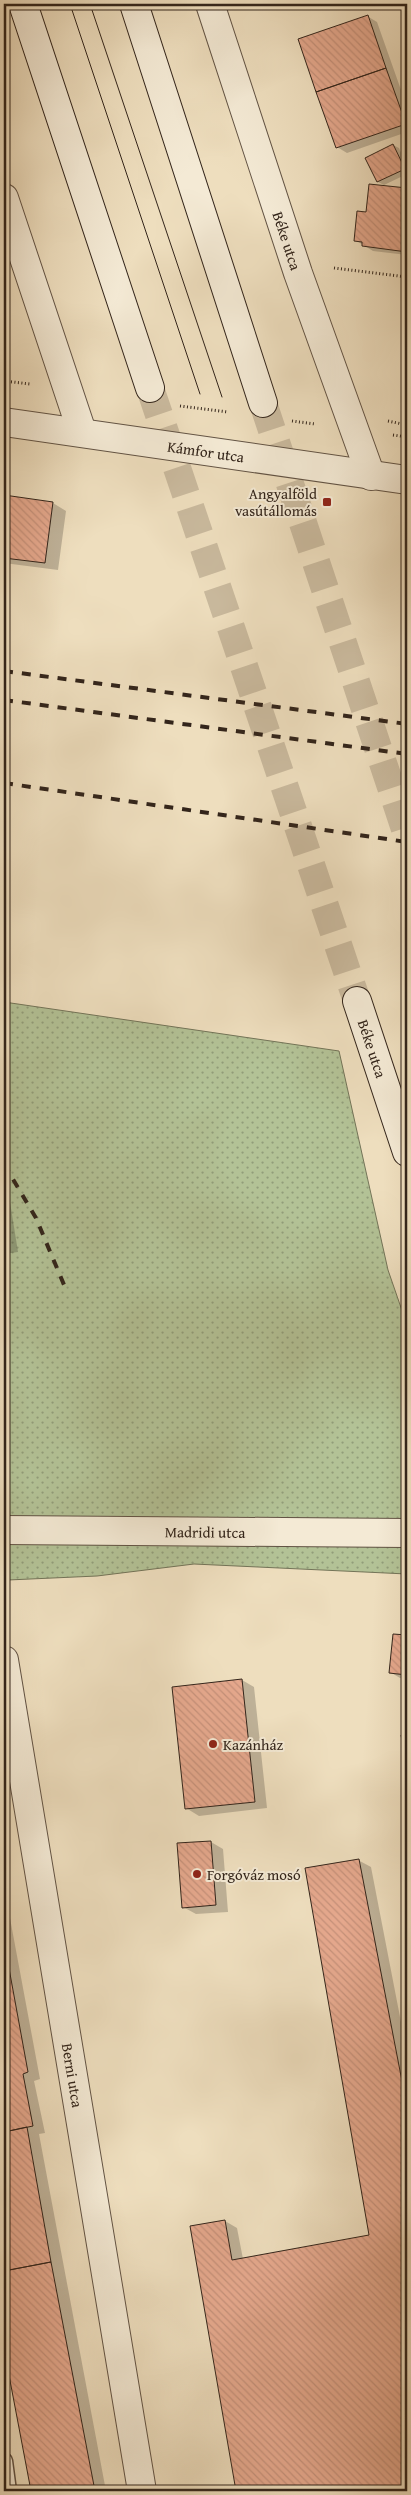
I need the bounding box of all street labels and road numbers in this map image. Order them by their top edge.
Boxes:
street label: Béke utca [268,209,307,273]
street label: Kámfor utca [166,435,246,467]
street label: Béke utca [353,1016,392,1080]
street label: Madridi utca [165,1521,245,1542]
street label: Berni utca [57,2042,89,2109]

